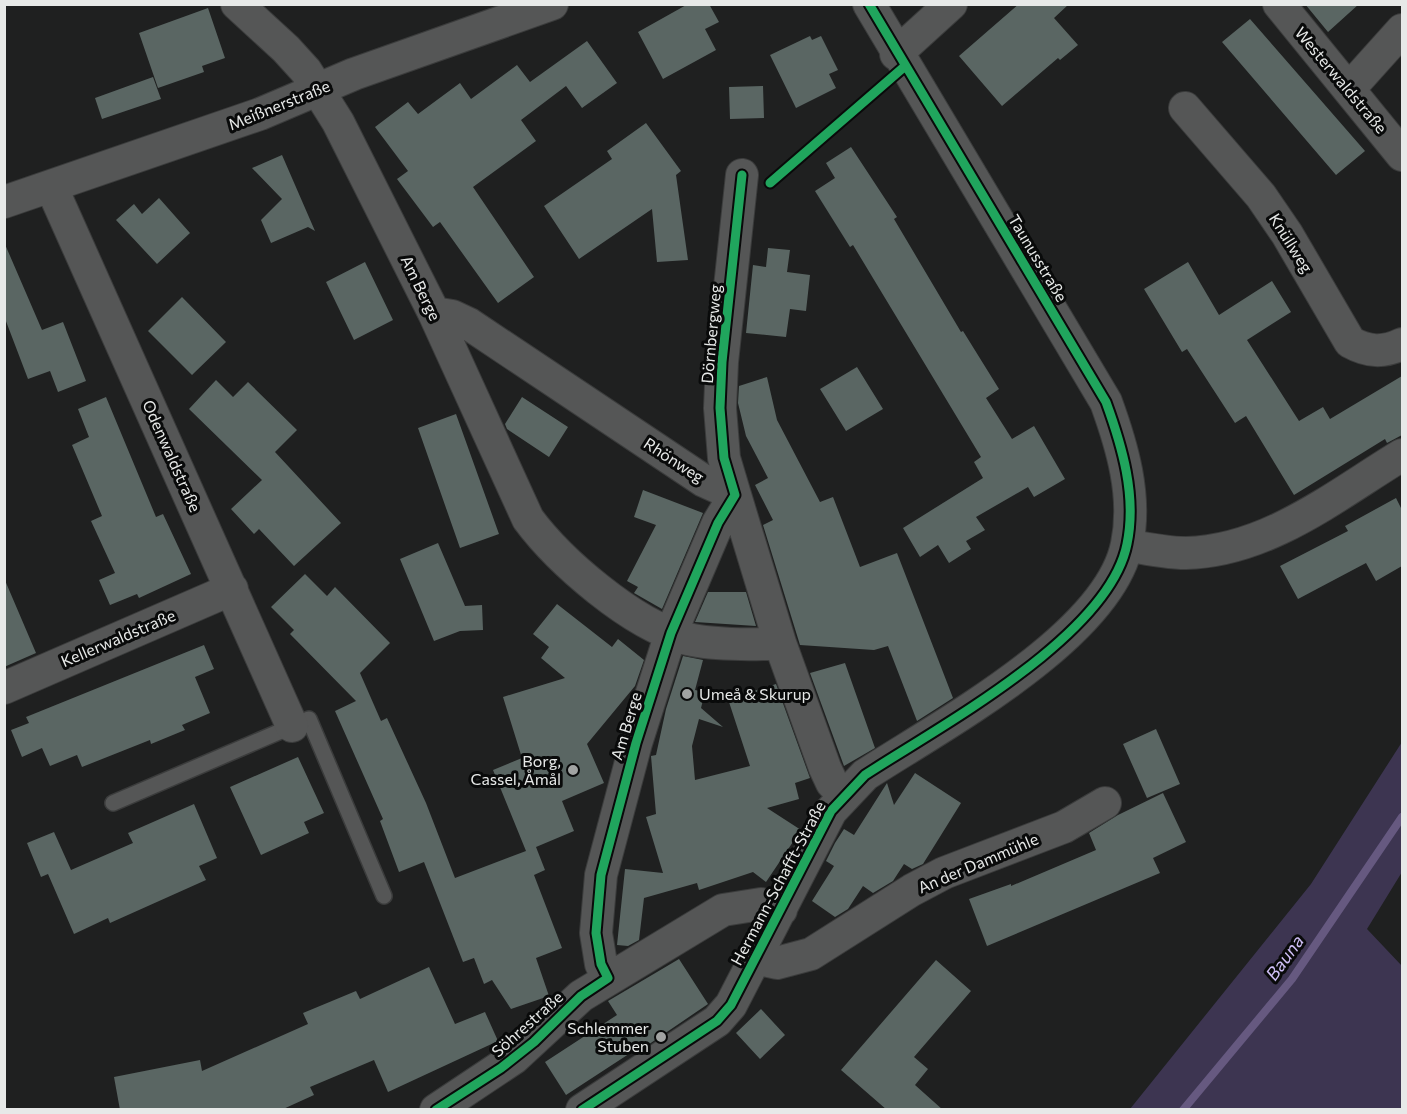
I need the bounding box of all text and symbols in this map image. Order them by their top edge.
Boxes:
street label: Westerwaldstraße [1291,23,1391,137]
street label: Meißnerstraße [225,76,332,134]
street label: Knüllweg [1266,209,1317,276]
street label: Taunusstraße [1005,211,1072,305]
street label: Am Berge [398,252,445,323]
street label: Dörnbergweg [697,283,724,384]
street label: Odenwaldstraße [139,397,206,515]
street label: Rhönweg [641,433,708,486]
street label: Kellerwaldstraße [58,605,178,670]
place label: Umeå & Skurup [699,684,811,703]
marker: Umeå & Skurup [680,687,694,701]
street label: Am Berge [606,690,645,762]
place label: Borg, Cassel, Åmål [471,751,561,788]
marker: Borg, Cassel, Åmål [566,763,580,777]
street label: Hermann-Schafft-Straße [726,797,829,968]
street label: An der Dammühle [915,829,1041,897]
water label: Bauna [1260,930,1308,984]
street label: Söhrestraße [487,987,566,1061]
place label: Schlemmer Stuben [567,1018,650,1055]
marker: Schlemmer Stuben [654,1030,668,1044]

